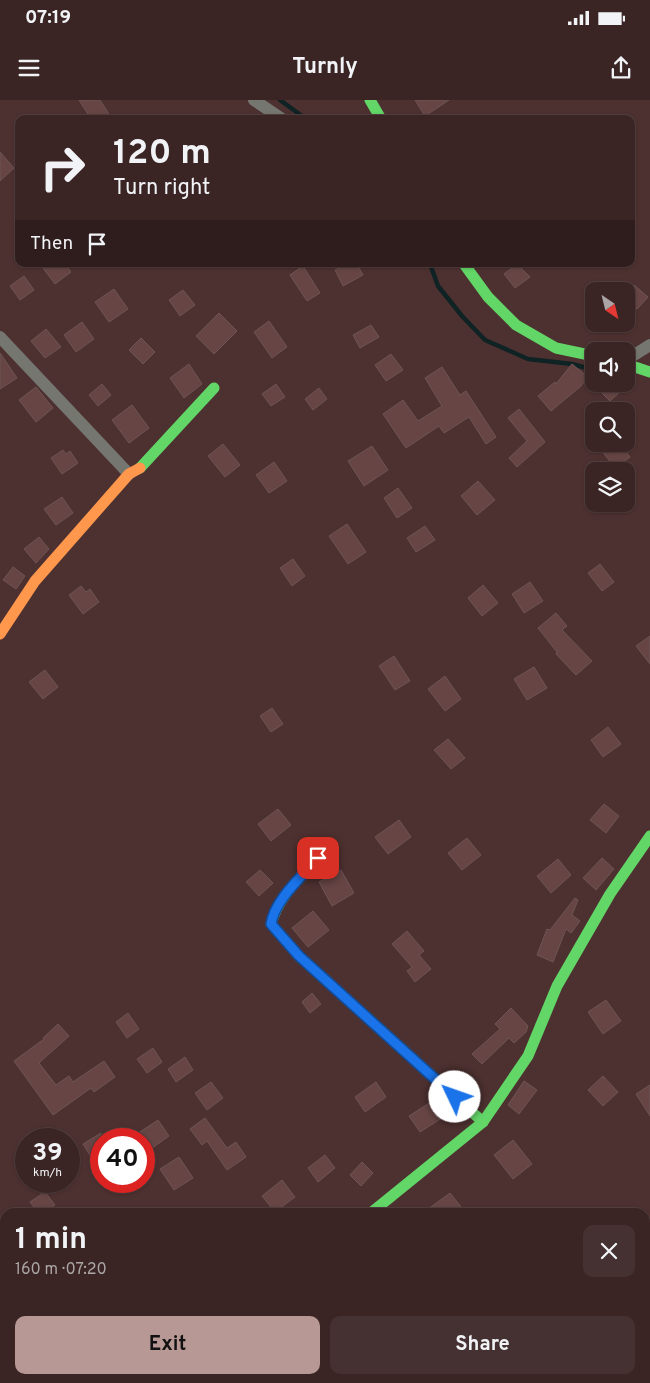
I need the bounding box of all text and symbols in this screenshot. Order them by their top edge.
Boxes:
text: 07:19 [25,6,71,30]
icon: menu [15,54,43,82]
text: Turnly [292,54,358,81]
icon: share [607,54,635,82]
text: 120 m [113,132,211,176]
icon: right [30,135,95,200]
text: Turn right [113,175,210,202]
icon: arrive [83,230,111,258]
text: Then [30,232,73,256]
north arrow [585,282,635,332]
map controls [585,282,635,512]
button: sound [585,342,635,392]
button: search [585,402,635,452]
button: layers [585,462,635,512]
pin [297,837,339,879]
icon: arrive [304,844,332,872]
position arrow [428,1070,480,1122]
speed limit sign: 40 [90,1128,155,1193]
text: 39 [32,1138,63,1170]
text: km/h [33,1165,62,1181]
text: 1 min [15,1222,87,1259]
button: close [583,1225,635,1277]
text: 160 m · 07:20 [15,1260,107,1280]
button: Exit [15,1316,320,1374]
button: Share [330,1316,635,1374]

